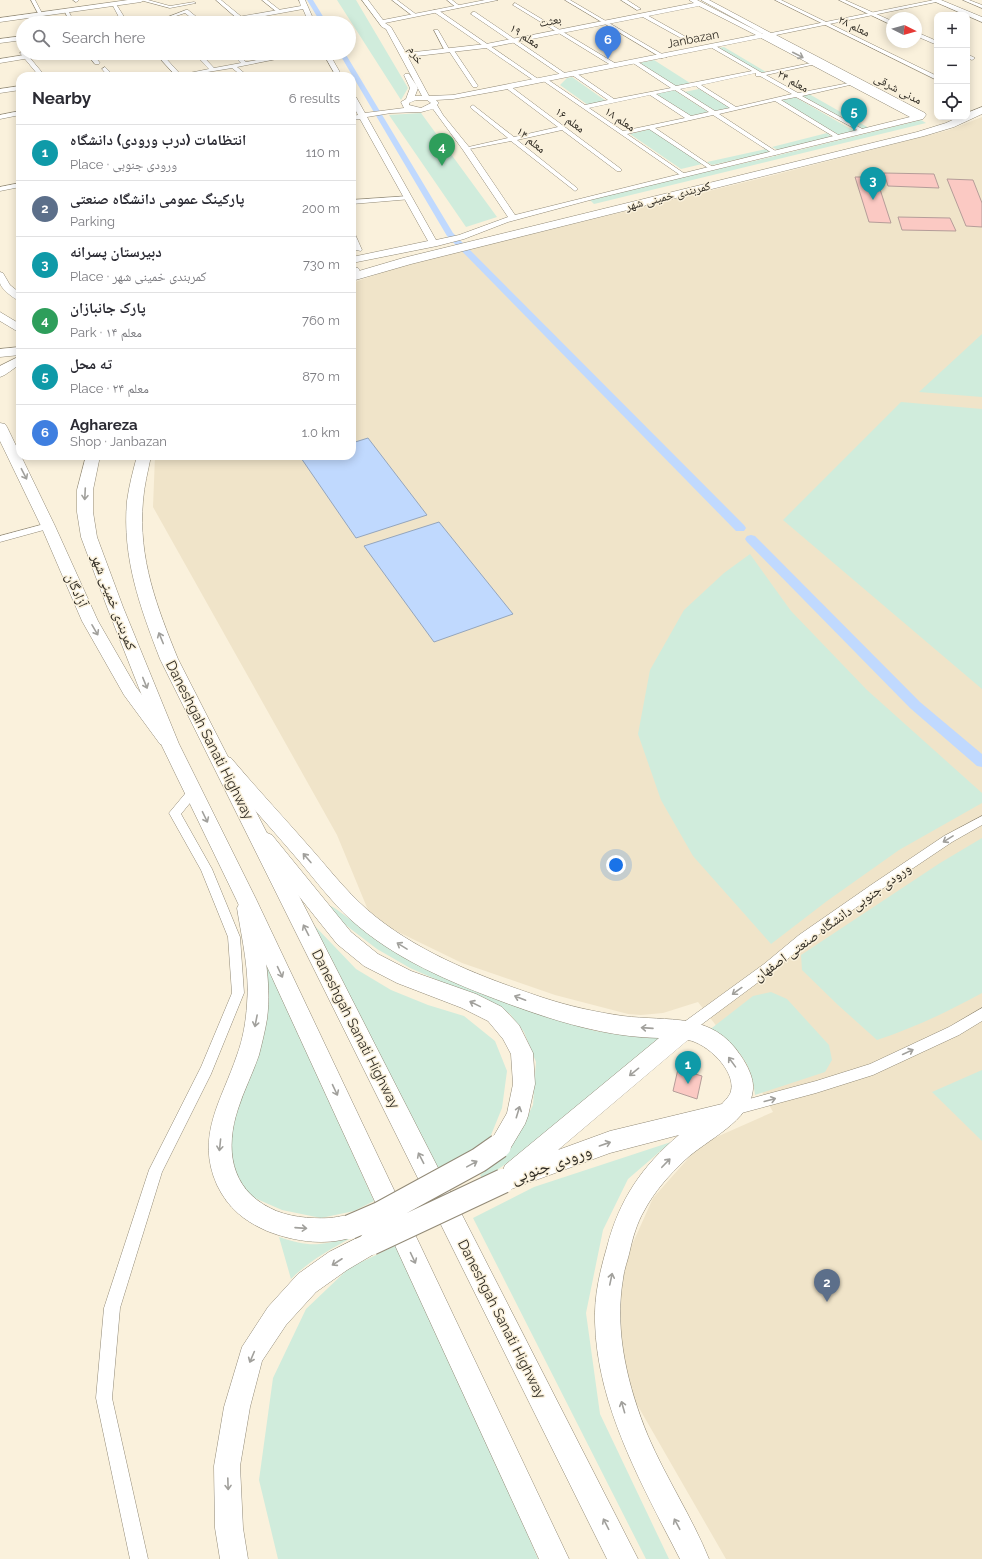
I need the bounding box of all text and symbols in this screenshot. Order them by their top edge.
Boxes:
street label: بعثت [538,12,562,30]
street label: معلم ۲۸ [835,12,872,41]
north arrow [886,12,922,48]
map controls [934,12,970,120]
button: + [934,12,970,48]
search box [16,16,356,60]
street label: معلم ۱۹ [507,21,543,52]
pin: 6 [595,26,621,59]
icon: search [30,27,52,49]
street label: Janbazan [666,27,720,51]
text: Search here [62,29,145,47]
street label: خرم [405,44,427,67]
button: − [934,48,970,84]
one-way arrow [792,52,804,59]
street label: معلم ۲۴ [774,67,811,96]
street label: مدنی شرقی [872,71,924,107]
button: locate [934,84,970,120]
text: Nearby [32,88,91,108]
text: 6 results [289,91,340,106]
pin: 5 [841,98,867,131]
street label: معلم ۱۶ [552,104,588,136]
street label: معلم ۱۸ [602,104,638,135]
street label: معلم ۱۴ [513,124,548,157]
text: انتظامات (درب ورودی) دانشگاه [70,131,246,149]
pin: 4 [429,133,455,166]
text: 1 [42,145,48,160]
text: 110 m [306,145,340,160]
text: Place · ورودی جنوبی [70,157,177,172]
pin: 3 [860,167,886,200]
street label: کمربندی خمینی شهر [623,179,712,214]
text: پارکینگ عمومی دانشگاه صنعتی [70,190,244,208]
text: 2 [41,201,49,216]
text: 200 m [302,201,340,216]
text: Parking [70,214,115,229]
text: دبیرستان پسرانه [70,243,162,261]
text: 3 [41,257,49,272]
text: 730 m [303,257,340,272]
text: Place · کمربندی خمینی شهر [70,269,207,284]
text: پارک جانبازان [70,299,146,317]
text: 4 [41,313,49,328]
text: 760 m [302,313,340,328]
text: Park · معلم ۱۴ [70,325,142,340]
text: ته محل [70,355,112,373]
text: 5 [41,369,49,384]
text: 870 m [302,369,340,384]
text: Place · معلم ۲۴ [70,381,149,396]
text: Aghareza [70,416,138,434]
text: 6 [41,425,49,440]
text: 1.0 km [302,425,340,440]
text: Shop · Janbazan [70,434,167,449]
one-way arrow [21,468,28,480]
one-way arrow [82,487,89,500]
street label: کمربندی خمینی شهر [87,551,140,653]
street label: آزادگان [62,571,92,610]
one-way arrow [92,624,100,636]
one-way arrow [156,632,164,644]
street label: Daneshgah Sanati Highway [163,658,257,823]
one-way arrow [142,677,150,689]
one-way arrow [202,811,209,823]
one-way arrow [942,836,954,844]
one-way arrow [303,852,312,863]
your location [606,855,626,875]
street label: ورودی جنوبی دانشگاه صنعتی اصفهان [750,860,914,985]
one-way arrow [302,924,309,936]
one-way arrow [396,941,408,949]
street label: Daneshgah Sanati Highway [309,947,403,1112]
one-way arrow [277,966,284,978]
one-way arrow [732,987,743,995]
one-way arrow [515,994,527,1002]
one-way arrow [469,1000,481,1007]
one-way arrow [251,1014,259,1027]
one-way arrow [641,1024,654,1031]
one-way arrow [902,1048,914,1055]
pin: 1 [675,1051,701,1084]
one-way arrow [728,1057,736,1068]
one-way arrow [628,1067,639,1076]
one-way arrow [332,1083,339,1095]
one-way arrow [763,1096,776,1103]
one-way arrow [515,1106,522,1119]
one-way arrow [216,1138,224,1151]
street label: ورودی جنوبی [508,1140,594,1189]
one-way arrow [599,1140,611,1148]
one-way arrow [417,1152,424,1164]
one-way arrow [661,1158,670,1168]
one-way arrow [466,1160,478,1167]
one-way arrow [294,1225,307,1232]
street label: Daneshgah Sanati Highway [455,1237,549,1402]
one-way arrow [410,1252,417,1264]
one-way arrow [332,1258,343,1266]
pin: 2 [814,1269,840,1302]
one-way arrow [607,1272,615,1285]
one-way arrow [247,1351,255,1363]
one-way arrow [619,1400,626,1413]
one-way arrow [224,1477,232,1490]
one-way arrow [601,1518,609,1530]
one-way arrow [673,1519,681,1531]

